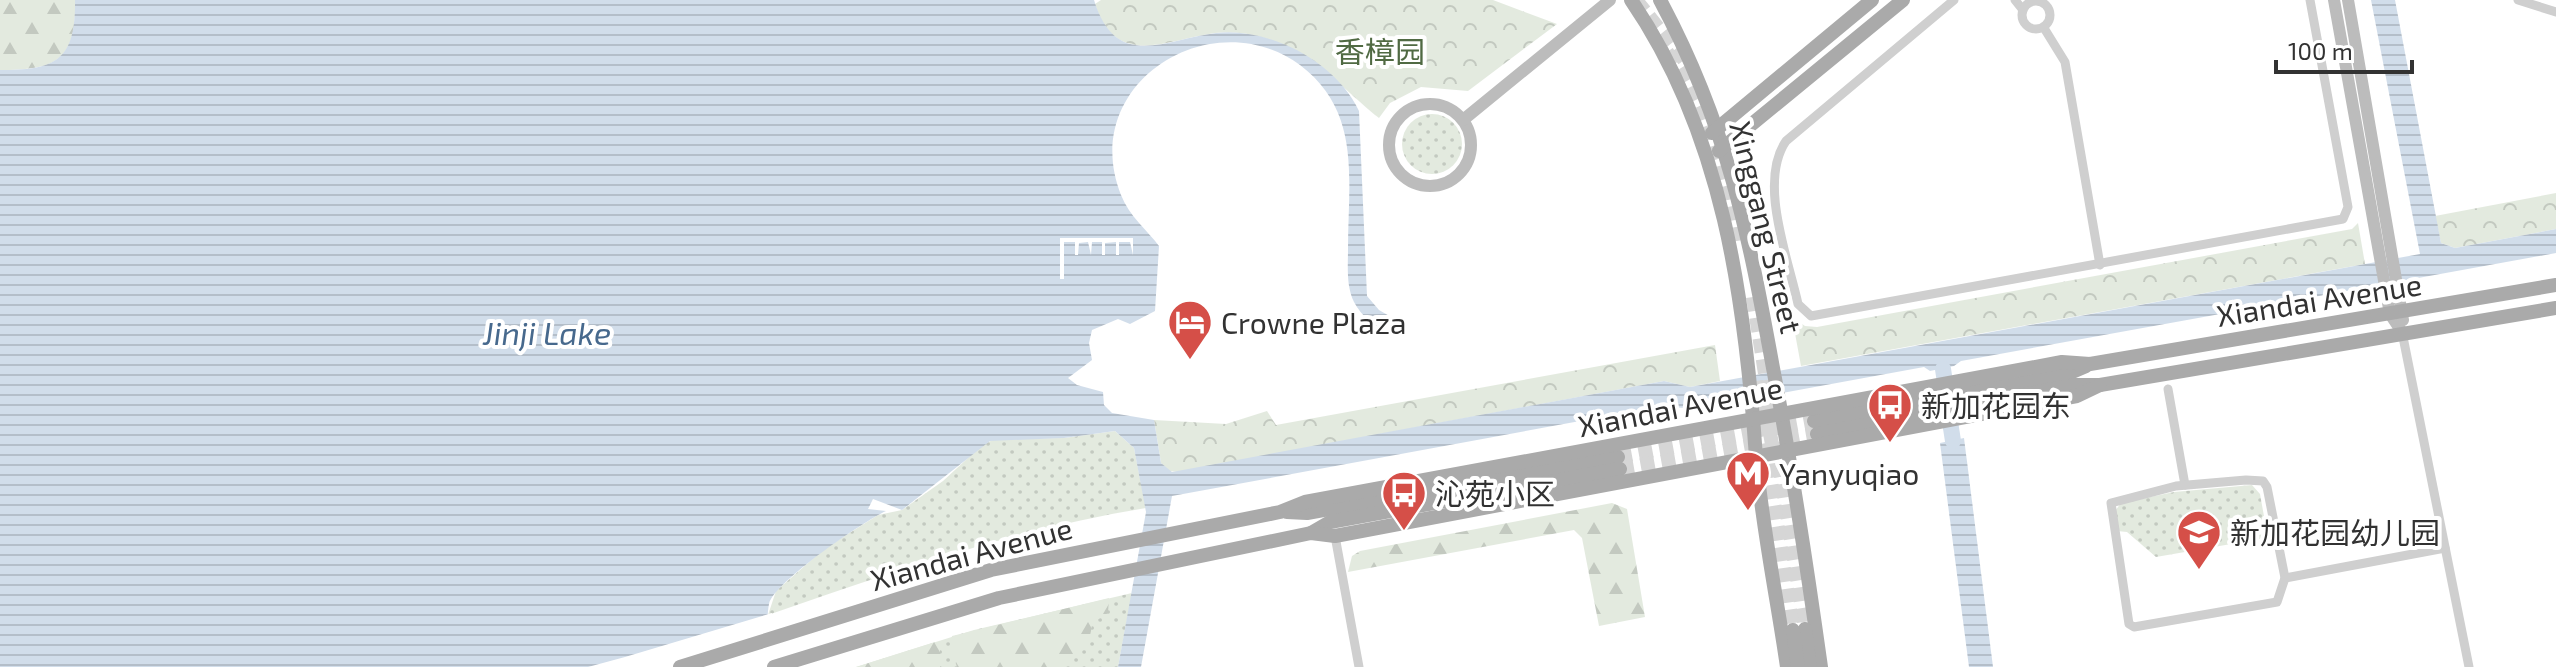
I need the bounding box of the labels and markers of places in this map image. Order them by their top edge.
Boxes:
hotel icon: Crowne Plaza [1166,298,1214,361]
place label: Crowne Plaza [1221,304,1407,340]
bus stop icon: 新加花园东 [1866,381,1914,444]
place label: 新加花园东 [1921,387,2071,423]
metro station icon: Yanyuqiao [1724,449,1772,512]
place label: Yanyuqiao [1779,455,1919,491]
bus stop icon: 沁苑小区 [1380,469,1428,532]
place label: 沁苑小区 [1435,475,1555,511]
school or university icon: 新加花园幼儿园 [2175,508,2223,571]
place label: 新加花园幼儿园 [2230,514,2440,550]

